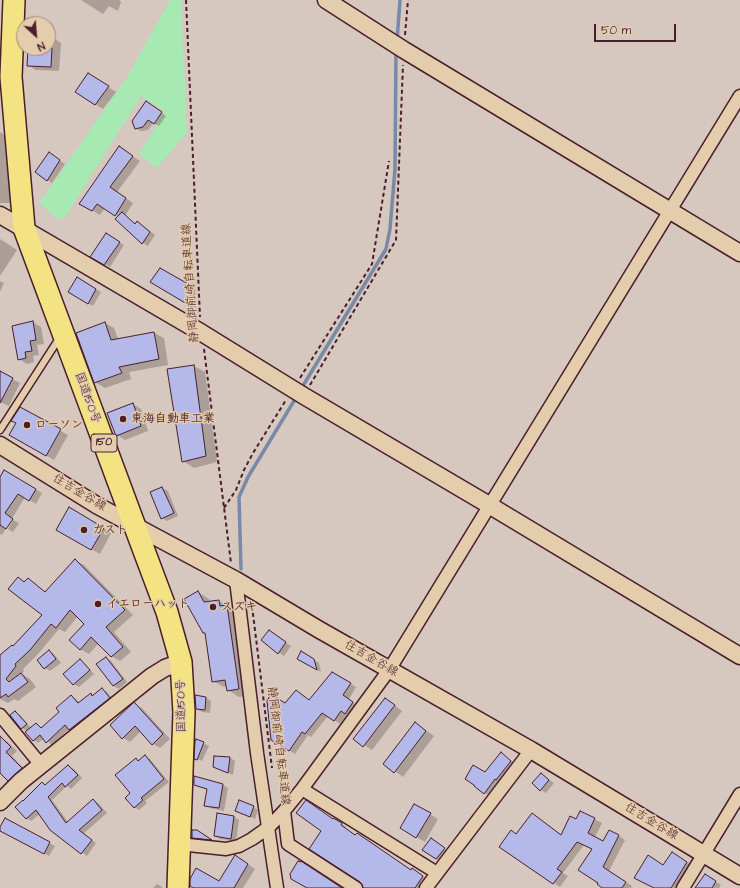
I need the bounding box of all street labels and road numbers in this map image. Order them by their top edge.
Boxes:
street label: 静岡御前崎自転車道線 [180,223,202,343]
street label: 国道150号 [71,370,103,426]
road number: 150 [91,434,117,452]
street label: 住吉金谷線 [50,471,108,515]
street label: 住吉金谷線 [341,638,401,680]
street label: 国道150号 [174,679,190,733]
street label: 静岡御前崎自転車道線 [264,686,292,806]
street label: 住吉金谷線 [622,800,680,844]

